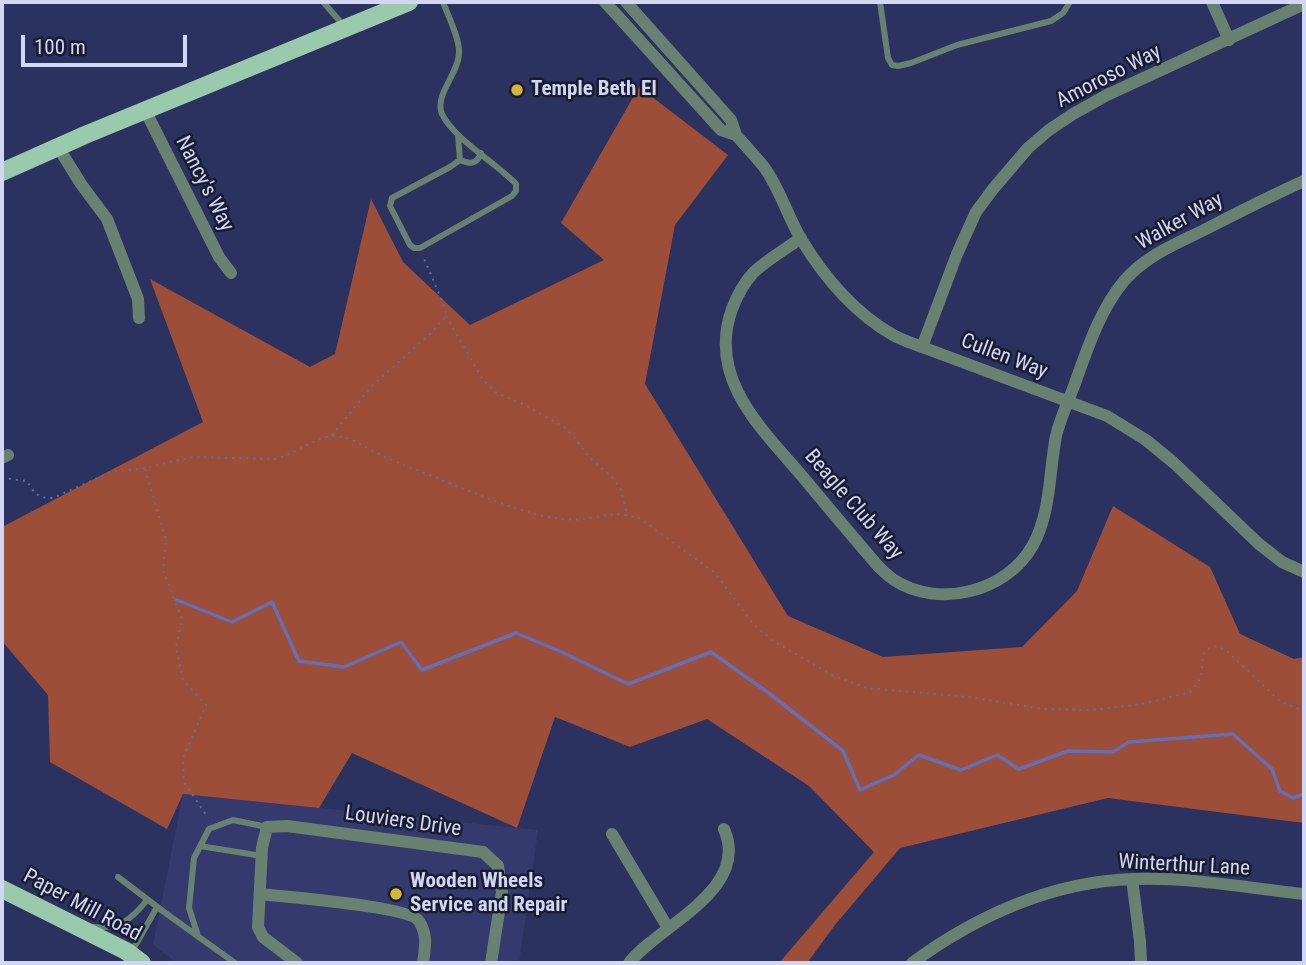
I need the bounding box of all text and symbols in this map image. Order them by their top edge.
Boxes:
scale bar [24,21,191,65]
text: 100 m [34,35,86,59]
street label: Amoroso Way [1052,40,1166,114]
place label: Temple Beth El [531,77,657,103]
marker: Temple Beth El [509,82,525,98]
street label: Nancy's Way [169,132,239,236]
street label: Walker Way [1132,188,1228,256]
street label: Cullen Way [957,329,1051,385]
street label: Beagle Club Way [798,445,908,565]
street label: Louviers Drive [343,801,463,843]
street label: Winterthur Lane [1118,850,1250,882]
street label: Paper Mill Road [19,864,145,948]
place label: Wooden Wheels Service and Repair [410,869,567,919]
marker: Wooden Wheels Service and Repair [388,886,404,902]

